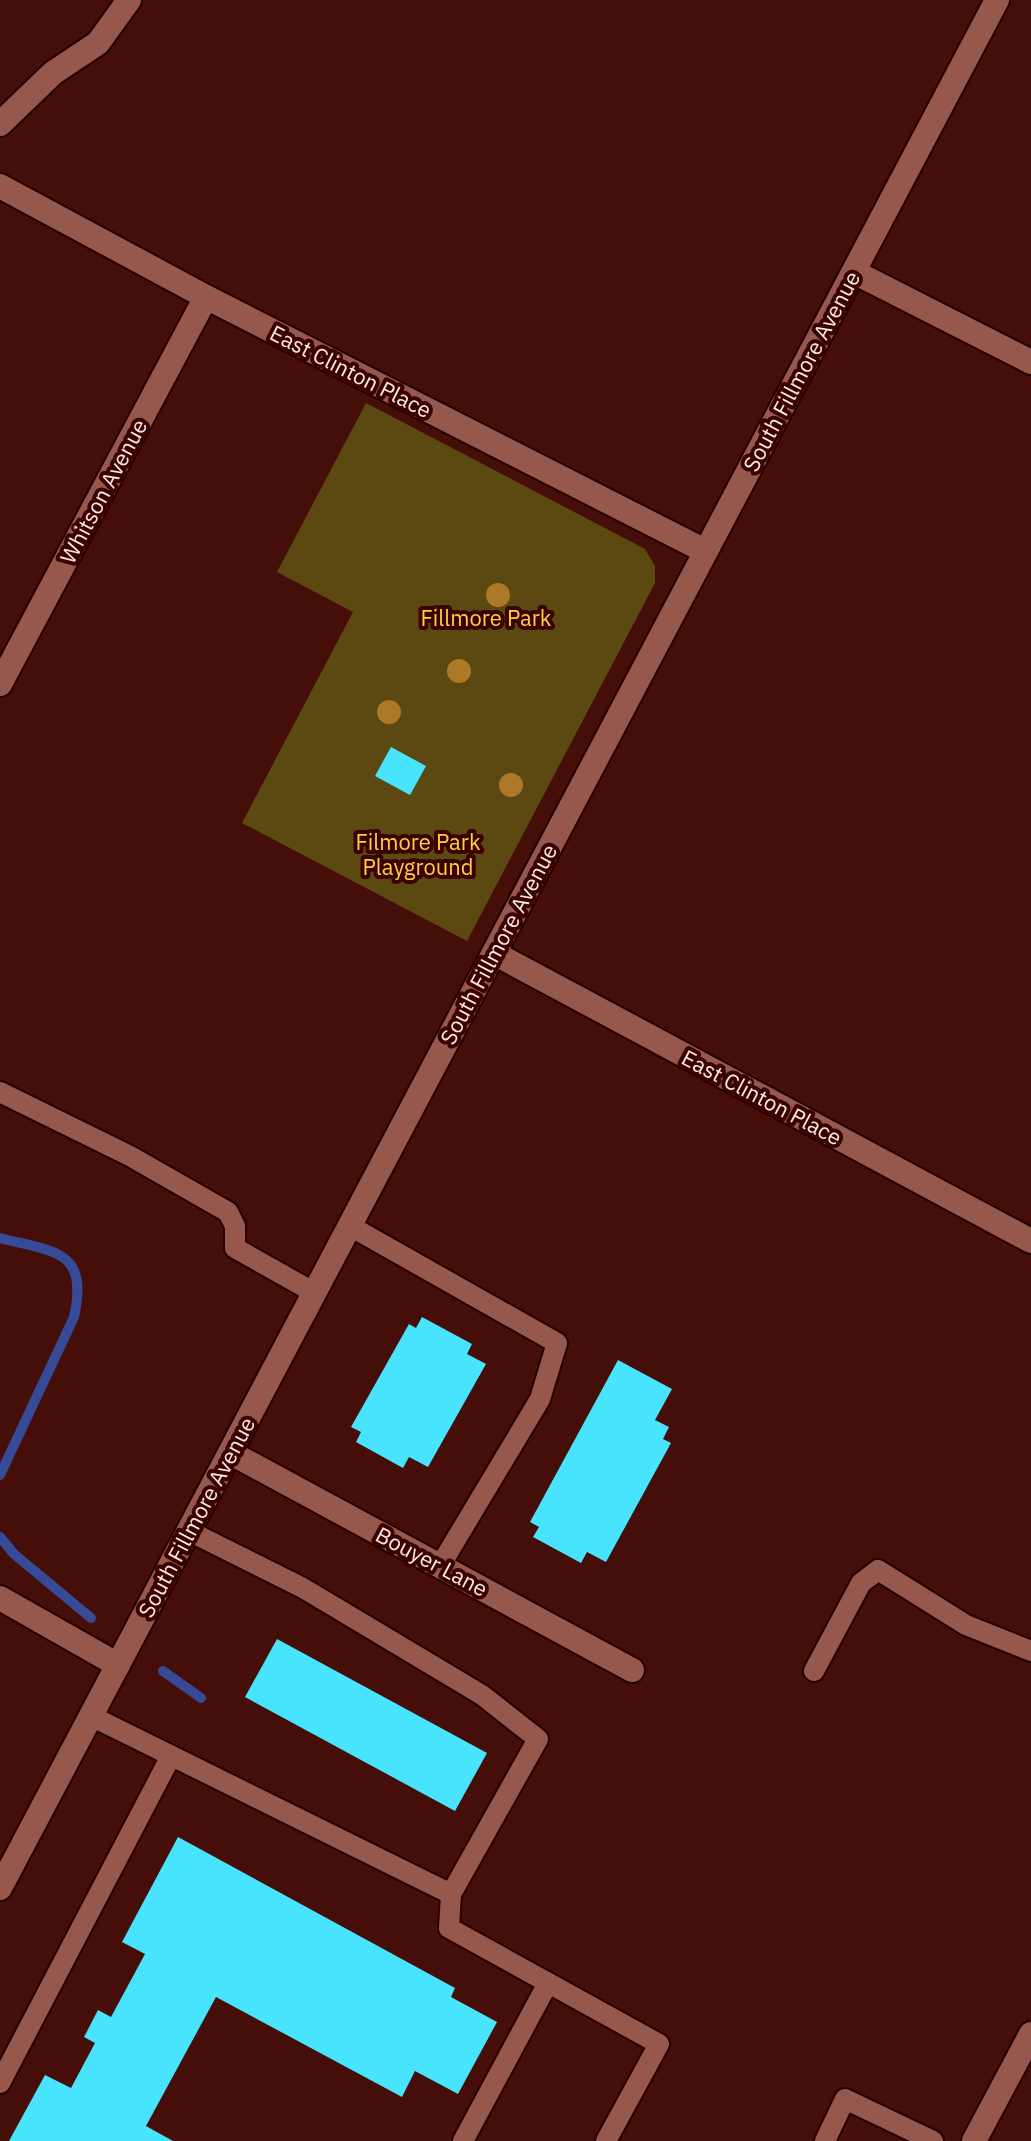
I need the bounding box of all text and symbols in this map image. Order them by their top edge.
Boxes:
street label: South Fillmore Avenue [736,266,866,476]
street label: East Clinton Place [265,318,437,424]
street label: Whitson Avenue [53,414,153,568]
park label: Fillmore Park [421,603,552,632]
park label: Filmore Park Playground [355,827,481,881]
street label: South Fillmore Avenue [433,839,563,1049]
street label: East Clinton Place [677,1043,847,1151]
street label: South Fillmore Avenue [131,1412,261,1622]
street label: Bouyer Lane [371,1519,493,1603]

